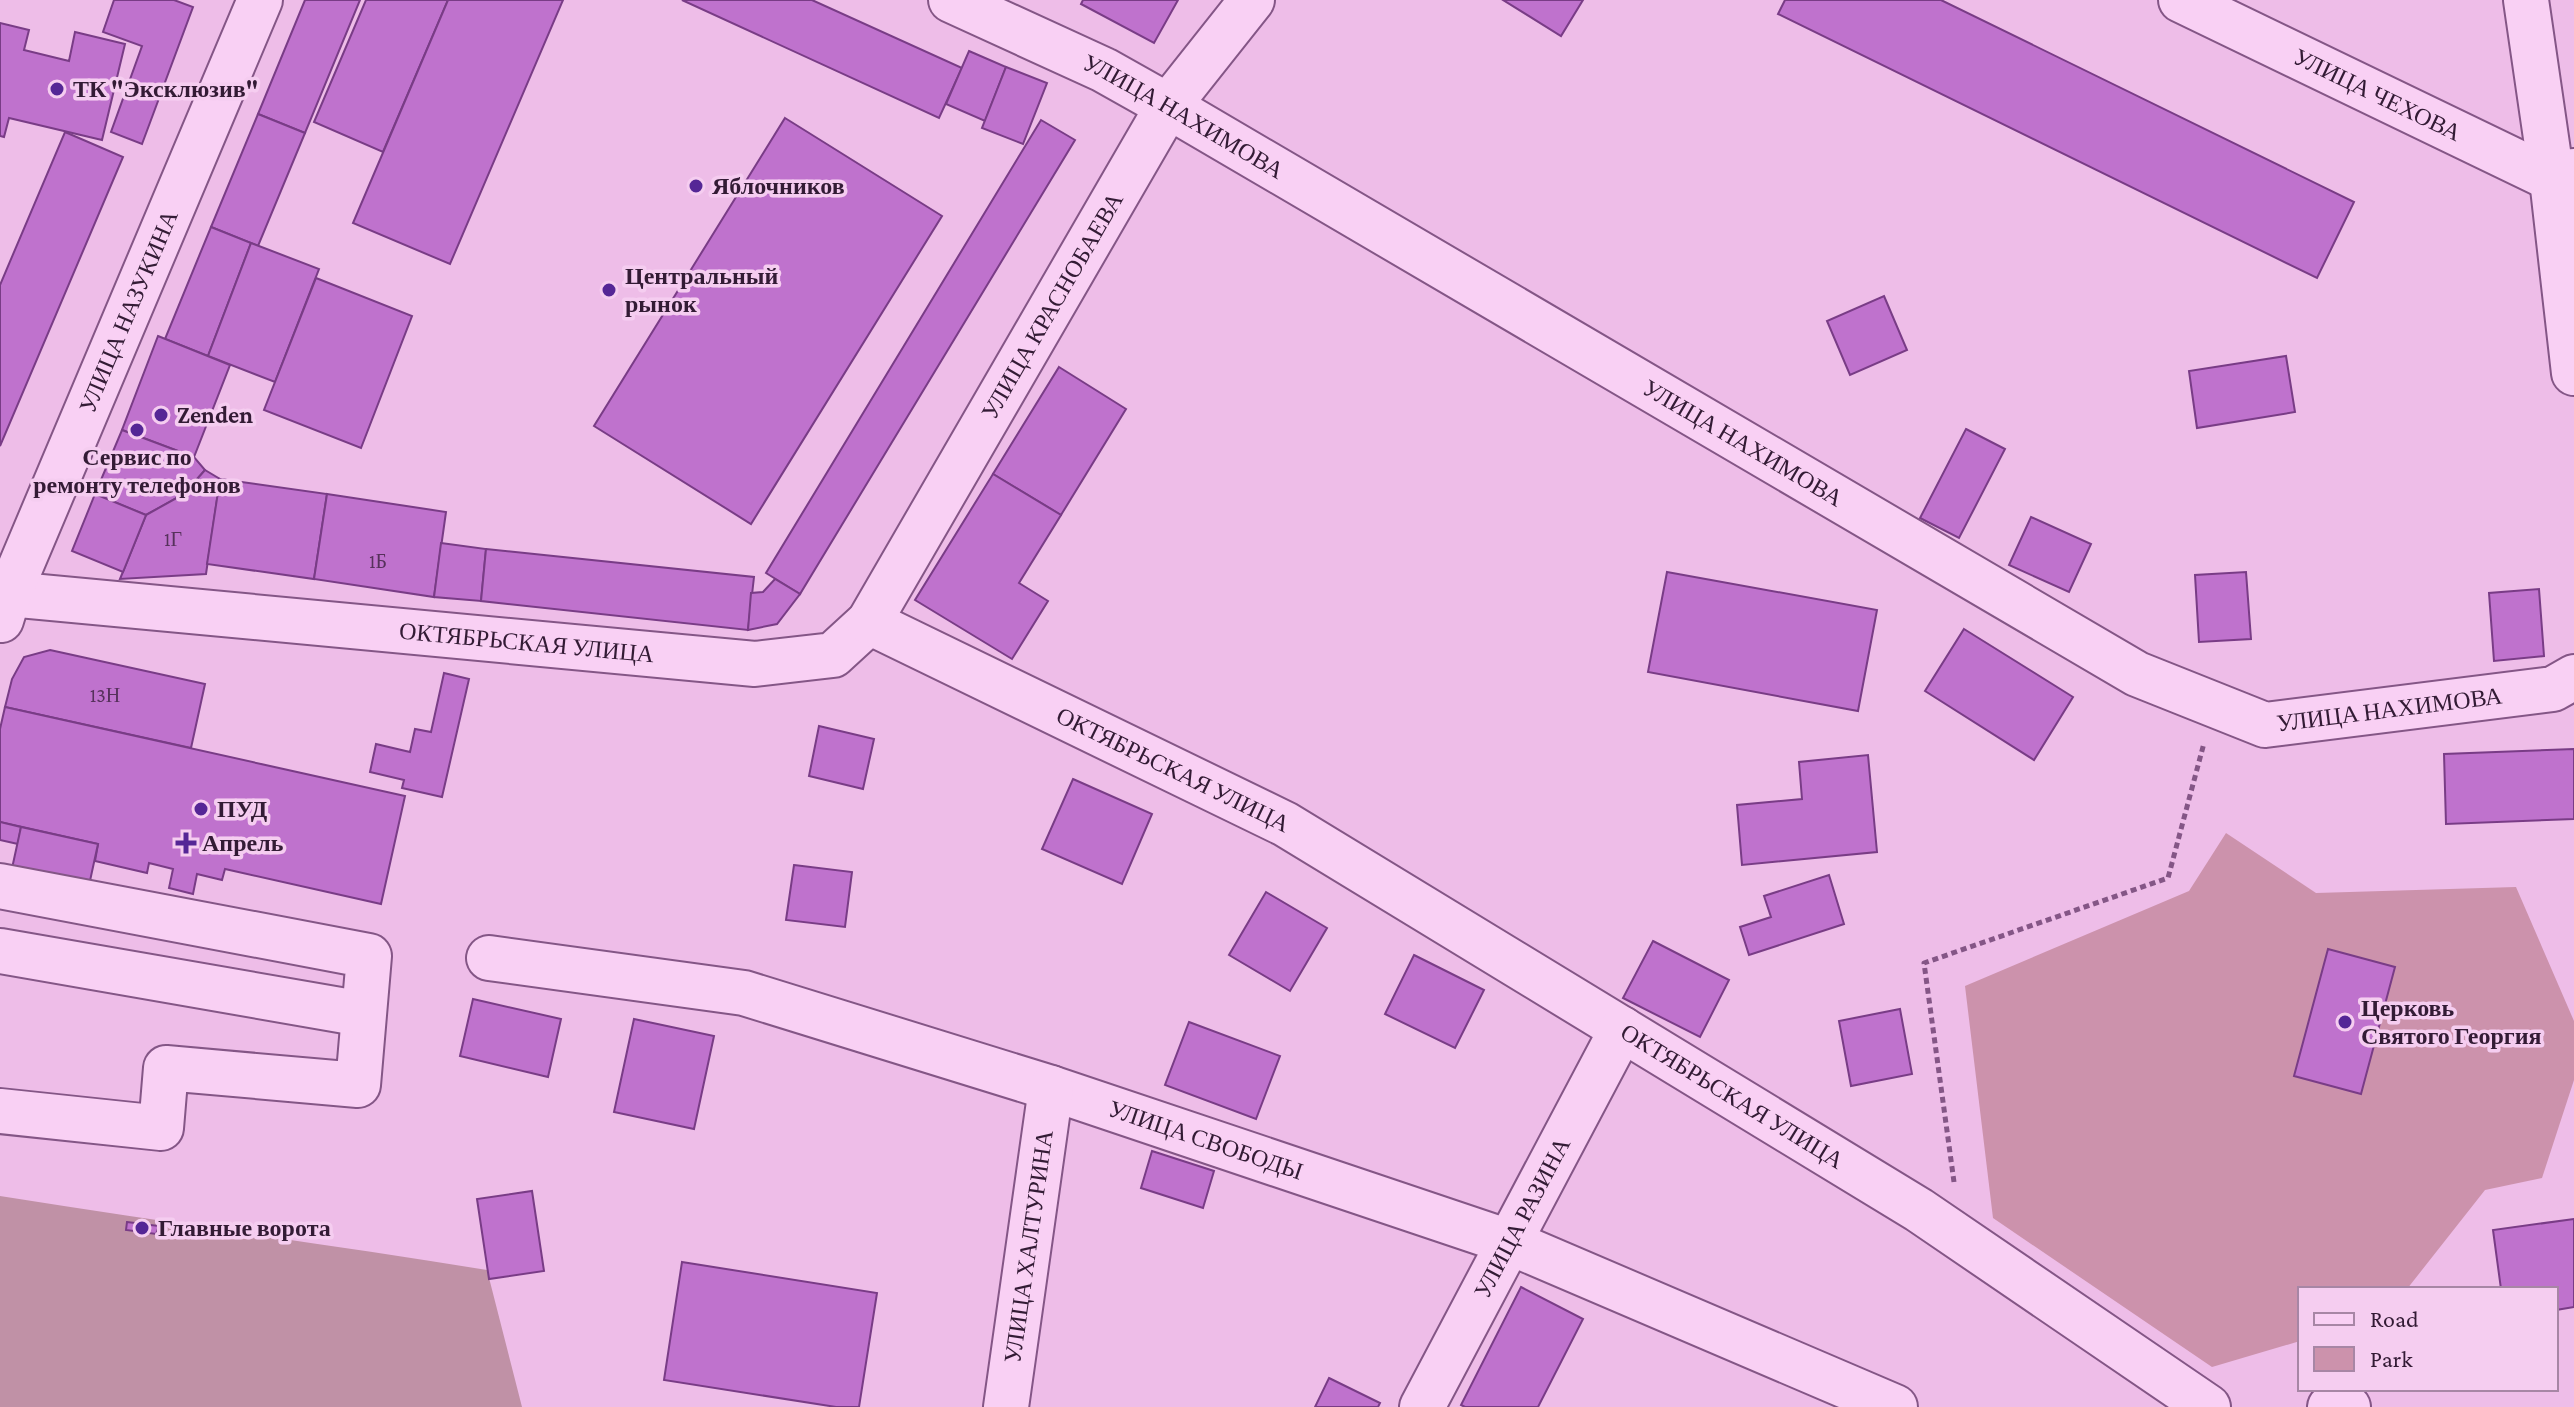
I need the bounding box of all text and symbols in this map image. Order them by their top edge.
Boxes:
street label: УЛИЦА ЧЕХОВА [2289,42,2466,146]
street label: УЛИЦА НАХИМОВА [1079,48,1289,184]
place label: ТК "Эксклюзив" [73,75,258,102]
marker: ТК "Эксклюзив" [48,80,66,98]
place label: Яблочников [712,172,845,199]
marker: Яблочников [687,177,705,195]
street label: УЛИЦА КРАСНОБАЕВА [976,187,1128,424]
street label: УЛИЦА НАЗУКИНА [73,205,183,417]
place label: Центральный рынок [625,262,779,317]
marker: Центральный рынок [600,281,618,299]
street label: УЛИЦА НАХИМОВА [1638,373,1848,512]
place label: Zenden [177,401,253,428]
marker: Zenden [152,406,170,424]
marker: Сервис по ремонту телефонов [128,421,146,439]
place label: Сервис по ремонту телефонов [33,443,241,498]
house number: 1Г [164,528,182,550]
house number: 1Б [369,550,387,572]
street label: ОКТЯБРЬСКАЯ УЛИЦА [398,617,656,668]
street label: УЛИЦА НАХИМОВА [2275,681,2504,736]
house number: 13Н [90,684,120,706]
street label: ОКТЯБРЬСКАЯ УЛИЦА [1052,701,1295,838]
place label: ПУД [217,795,268,822]
marker: ПУД [192,800,210,818]
place label: Апрель [202,829,284,856]
marker: Апрель [177,834,195,852]
place label: Церковь Святого Георгия [2361,994,2542,1049]
marker: Церковь Святого Георгия [2336,1013,2354,1031]
street label: ОКТЯБРЬСКАЯ УЛИЦА [1616,1018,1849,1174]
street label: УЛИЦА СВОБОДЫ [1105,1094,1307,1185]
street label: УЛИЦА ХАЛТУРИНА [998,1128,1058,1365]
street label: УЛИЦА РАЗИНА [1468,1132,1576,1303]
place label: Главные ворота [158,1214,331,1241]
marker: Главные ворота [133,1219,151,1237]
legend [2298,1287,2558,1391]
text: Road [2370,1305,2419,1332]
text: Park [2370,1345,2413,1372]

